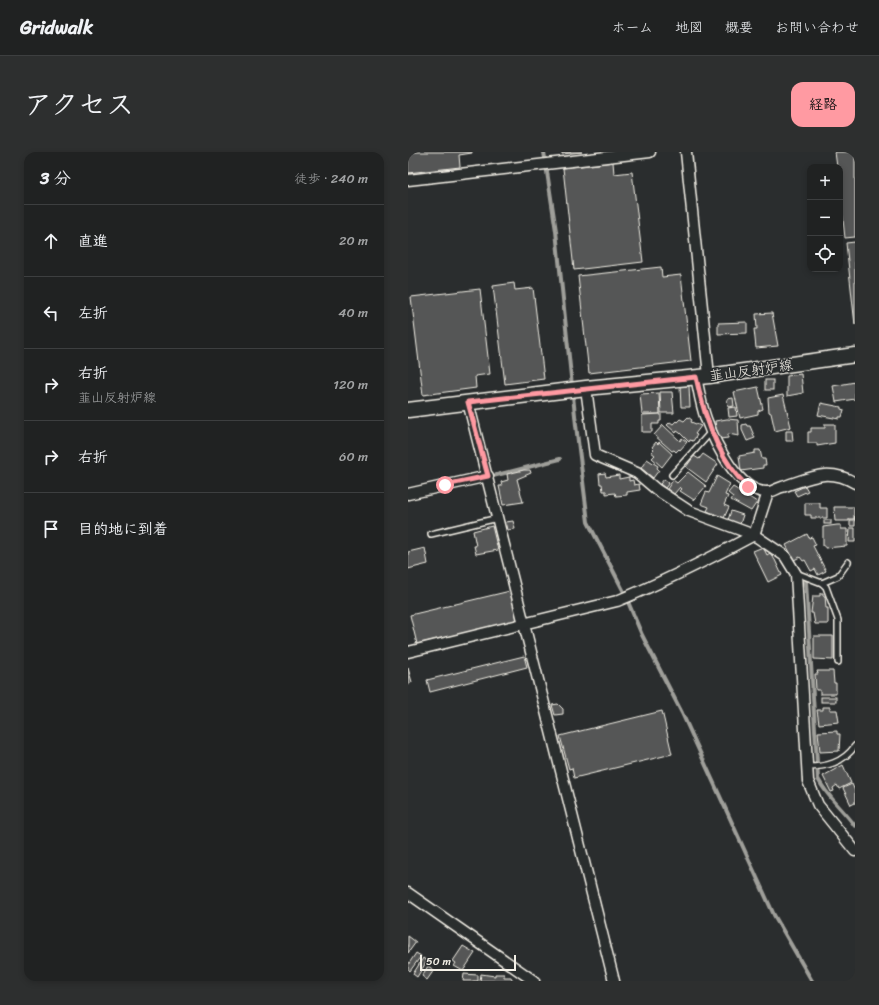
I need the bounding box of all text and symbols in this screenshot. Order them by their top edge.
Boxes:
text: Gridwalk [20,11,93,44]
text: ホーム [612,15,653,40]
text: 地図 [675,15,703,40]
text: 概要 [725,15,753,40]
text: お問い合わせ [775,15,859,40]
text: アクセス [24,80,134,129]
button: 経路 [791,82,855,127]
text: 3 分 [40,163,71,193]
map controls [807,164,843,272]
button: + [807,164,843,200]
text: 徒歩 · 240 m [295,167,368,190]
button: − [807,200,843,236]
text: 直進 [78,228,108,254]
text: 20 m [339,229,368,252]
icon: ahead [40,230,62,252]
button: locate [807,236,843,272]
text: 左折 [78,300,108,326]
text: 40 m [338,301,368,324]
icon: left [40,302,62,324]
street label: 韮山反射炉線 [708,352,794,389]
text: 右折 [78,360,108,386]
text: 120 m [333,373,368,396]
icon: right [40,374,62,396]
text: 韮山反射炉線 [78,386,156,409]
text: 右折 [78,444,108,470]
text: 60 m [339,445,368,468]
icon: right [40,446,62,468]
route start [436,476,454,494]
route end [739,478,757,496]
text: 目的地に到着 [78,516,168,542]
icon: arrive [40,518,62,540]
text: 50 m [426,952,451,971]
scale bar [420,953,516,972]

